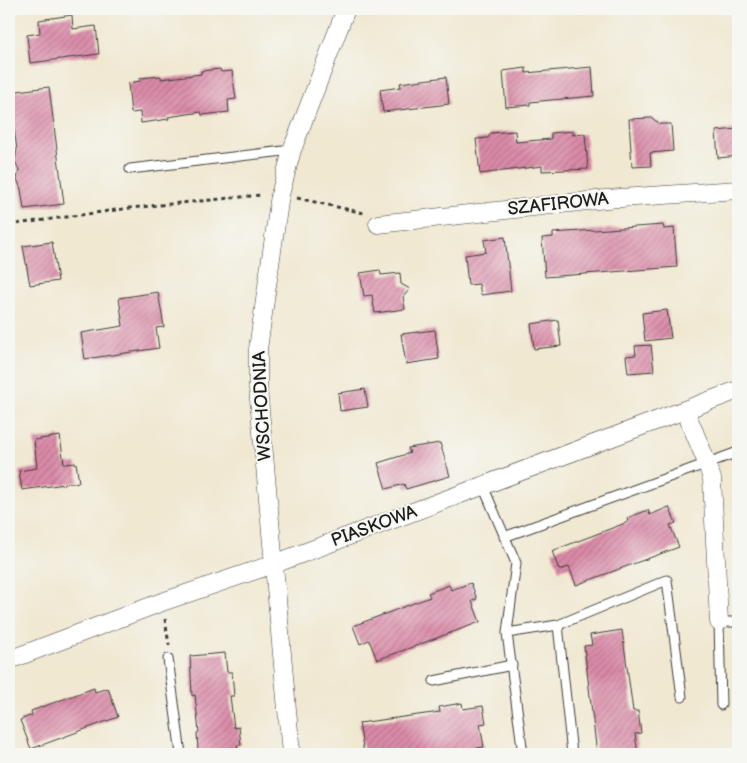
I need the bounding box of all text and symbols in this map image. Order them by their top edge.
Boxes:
street label: SZAFIROWA [507,188,609,220]
street label: WSCHODNIA [249,350,275,462]
street label: PIASKOWA [328,501,420,551]

